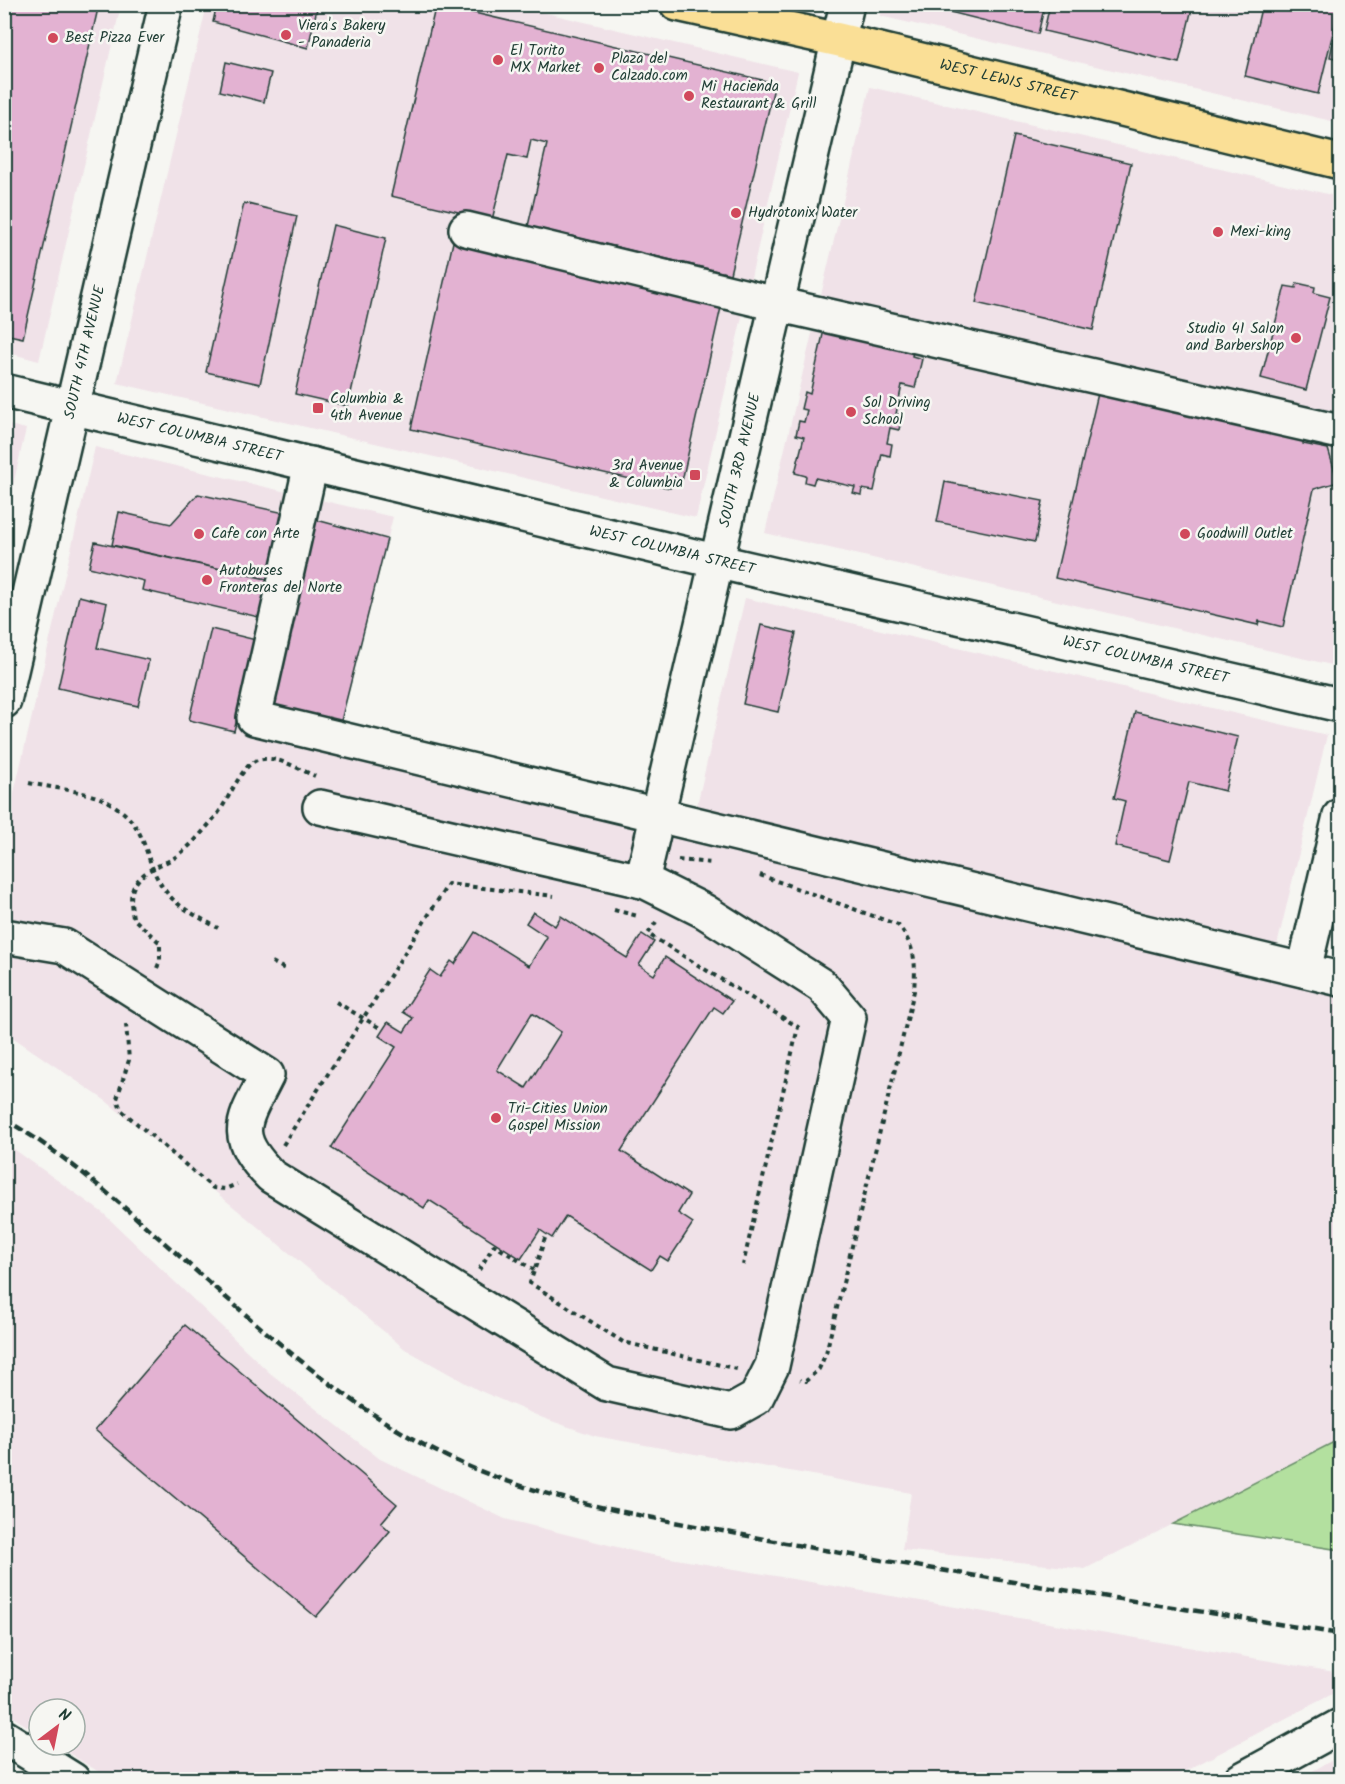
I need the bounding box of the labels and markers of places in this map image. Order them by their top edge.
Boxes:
place label: Viera's Bakery - Panaderia [298,14,386,55]
place label: Best Pizza Ever [65,26,165,50]
marker: Viera's Bakery - Panaderia [279,28,293,42]
marker: Best Pizza Ever [46,31,60,45]
place label: El Torito MX Market [510,39,581,80]
place label: Plaza del Calzado.com [611,47,688,88]
marker: El Torito MX Market [491,53,505,67]
marker: Plaza del Calzado.com [592,61,606,75]
place label: Mi Hacienda Restaurant & Grill [701,75,817,116]
marker: Mi Hacienda Restaurant & Grill [682,89,696,103]
place label: Hydrotonix Water [748,201,858,225]
marker: Hydrotonix Water [729,206,743,220]
place label: Mexi-king [1230,220,1291,244]
marker: Mexi-king [1211,225,1225,239]
place label: Studio 41 Salon and Barbershop [1186,317,1284,358]
marker: Studio 41 Salon and Barbershop [1289,331,1303,345]
place label: Columbia & 4th Avenue [330,387,404,428]
place label: Sol Driving School [863,391,931,432]
marker: Columbia & 4th Avenue [311,401,325,415]
marker: Sol Driving School [844,405,858,419]
place label: 3rd Avenue & Columbia [609,454,683,495]
marker: 3rd Avenue & Columbia [688,468,702,482]
place label: Cafe con Arte [211,522,300,546]
place label: Goodwill Outlet [1197,522,1293,546]
marker: Cafe con Arte [192,527,206,541]
marker: Goodwill Outlet [1178,527,1192,541]
place label: Autobuses Fronteras del Norte [219,559,342,600]
marker: Autobuses Fronteras del Norte [200,573,214,587]
place label: Tri-Cities Union Gospel Mission [508,1097,608,1138]
marker: Tri-Cities Union Gospel Mission [489,1111,503,1125]

